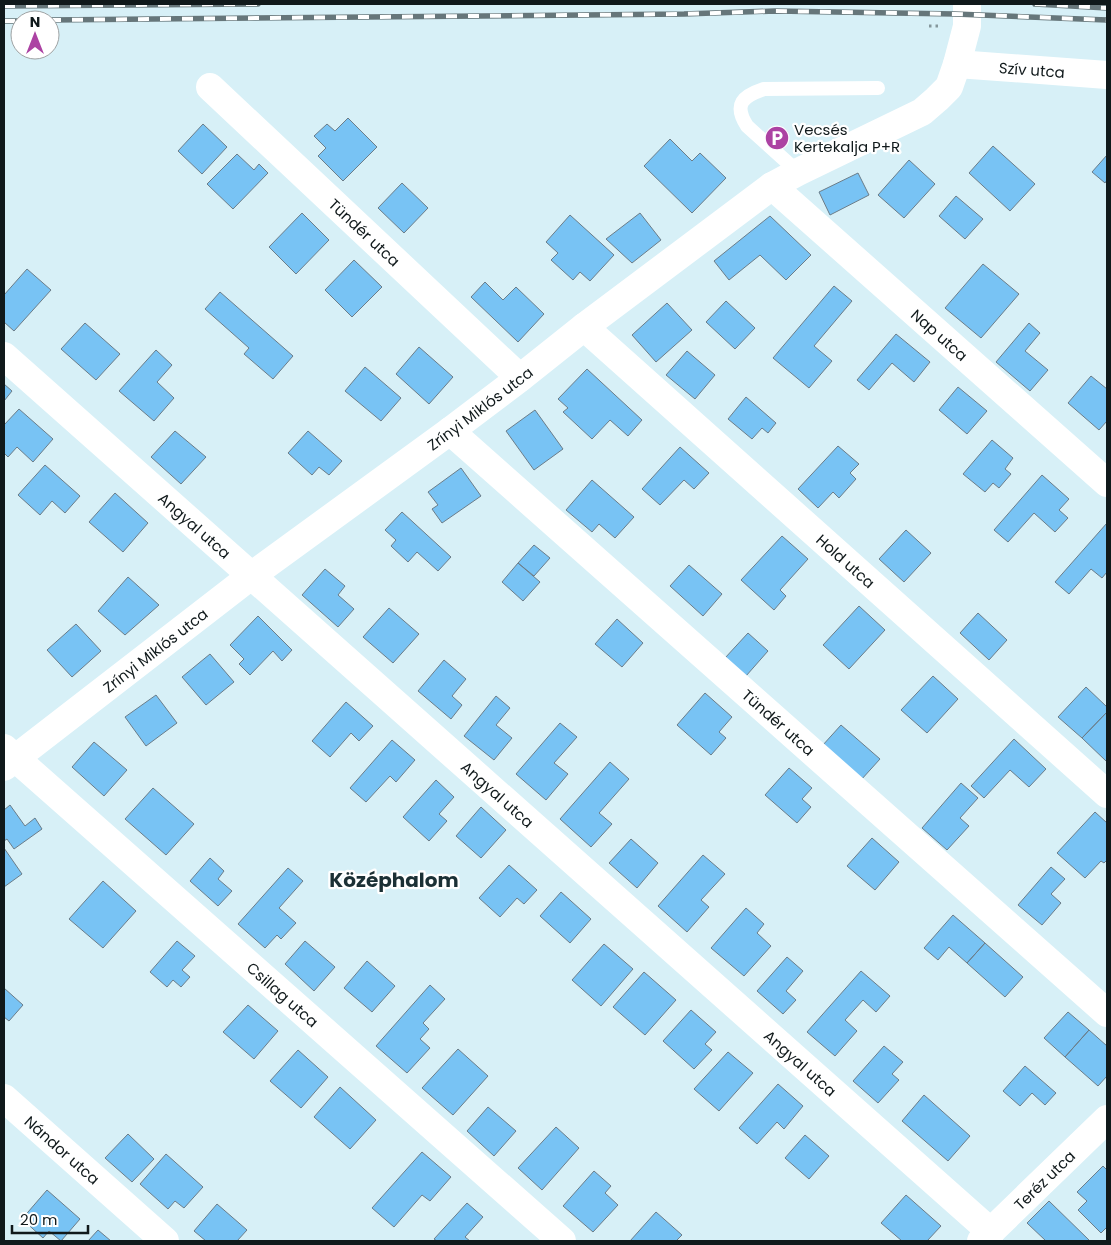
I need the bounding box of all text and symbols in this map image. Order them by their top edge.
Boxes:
north arrow [10,10,60,60]
text: N [30,12,40,32]
street label: Szív utca [998,57,1066,82]
place label: Vecsés Kertekalja P+R [794,119,900,157]
parking icon: Vecsés Kertekalja P+R [764,125,790,151]
street label: Tündér utca [324,193,405,271]
street label: Nap utca [907,304,972,365]
street label: Zrínyi Miklós utca [423,362,537,455]
street label: Angyal utca [154,487,236,563]
street label: Hold utca [812,529,880,593]
street label: Zrínyi Miklós utca [98,603,212,697]
street label: Tündér utca [738,684,820,760]
street label: Angyal utca [457,756,538,832]
district label: Középhalom [329,866,459,894]
street label: Csillag utca [242,957,323,1032]
street label: Angyal utca [760,1025,841,1101]
street label: Nándor utca [20,1111,104,1189]
street label: Teréz utca [1009,1145,1079,1214]
scale bar [12,1202,89,1234]
text: 20 m [20,1209,58,1230]

